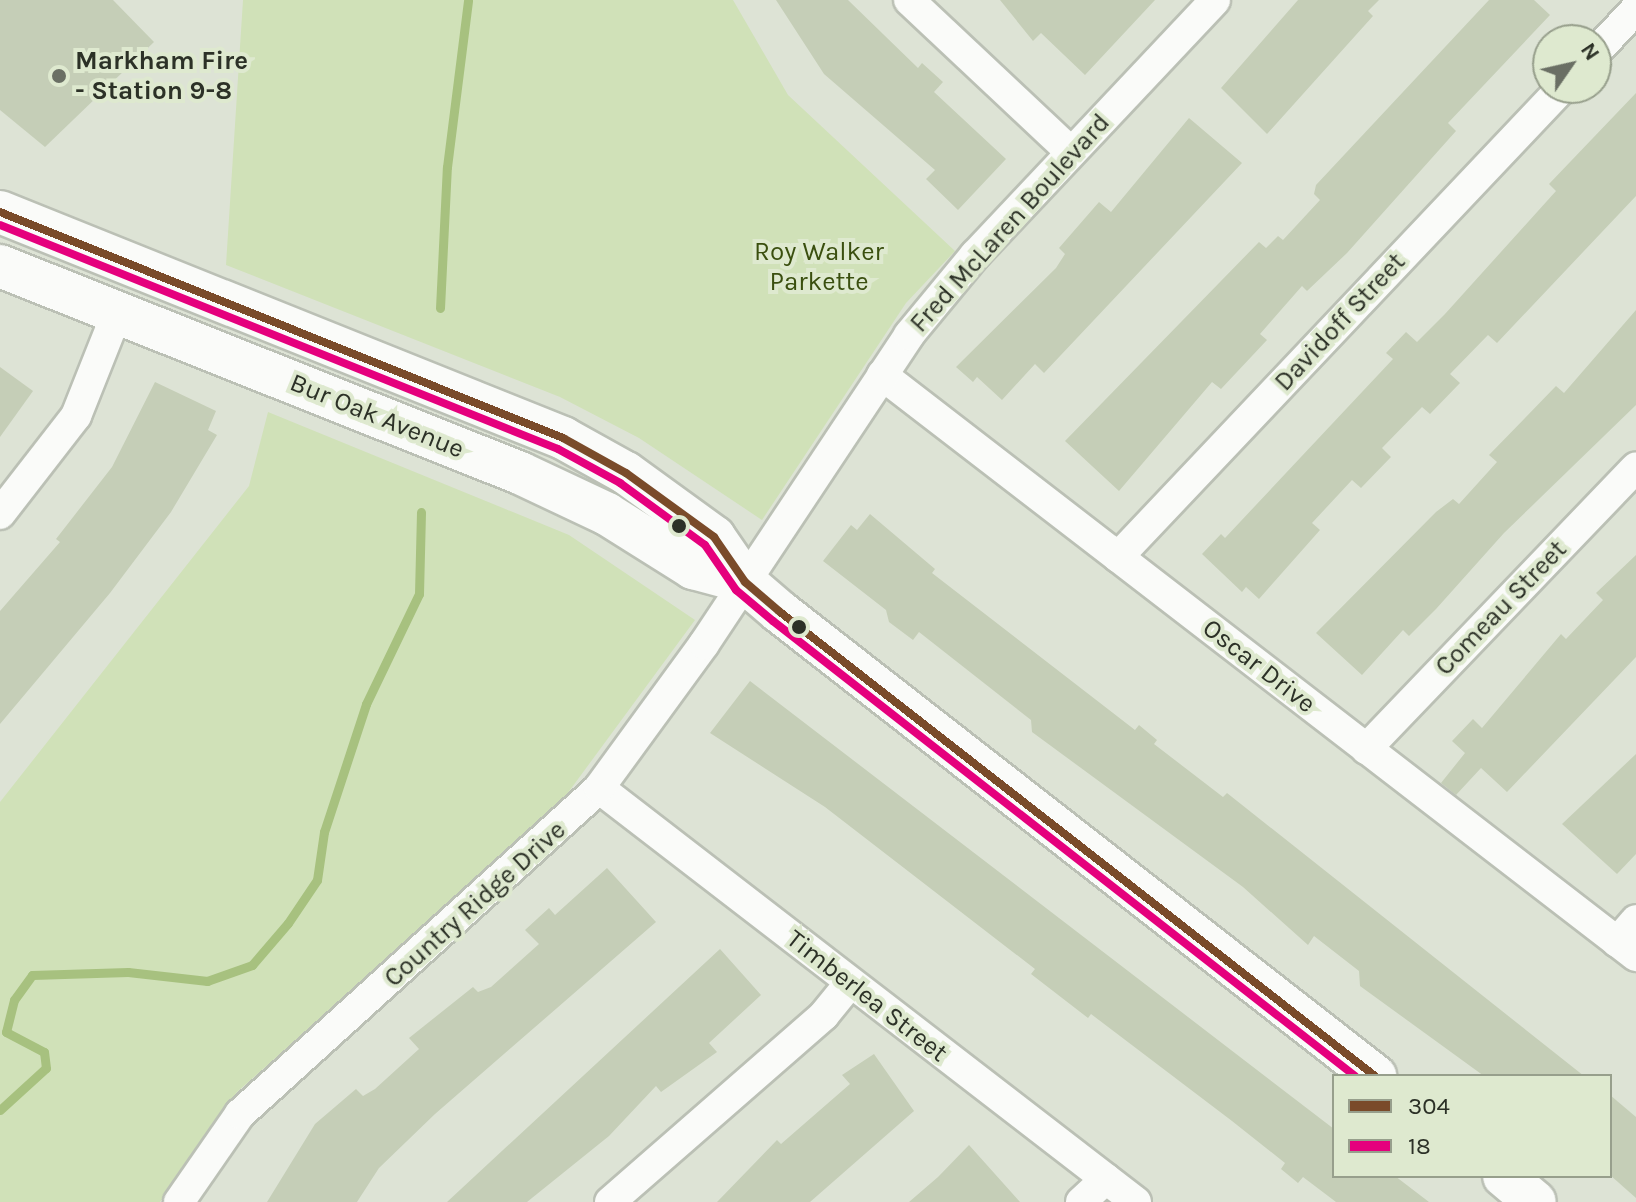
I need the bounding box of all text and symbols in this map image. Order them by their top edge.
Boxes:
north arrow [1532,24,1612,104]
text: N [1575,38,1605,66]
place label: Markham Fire - Station 9-8 [75,45,248,106]
marker: Markham Fire - Station 9-8 [50,67,68,85]
street label: Fred McLaren Boulevard [904,107,1116,339]
park label: Roy Walker Parkette [754,236,884,298]
street label: Davidoff Street [1268,247,1412,397]
street label: Bur Oak Avenue [285,367,469,465]
unlabelled marker [671,518,687,534]
street label: Comeau Street [1429,534,1573,682]
street label: Oscar Drive [1196,612,1322,720]
unlabelled marker [791,619,807,635]
street label: Country Ridge Drive [378,814,572,994]
street label: Timberlea Street [780,923,954,1069]
legend [1332,1074,1612,1178]
text: 304 [1408,1092,1450,1120]
text: 18 [1408,1132,1431,1160]

